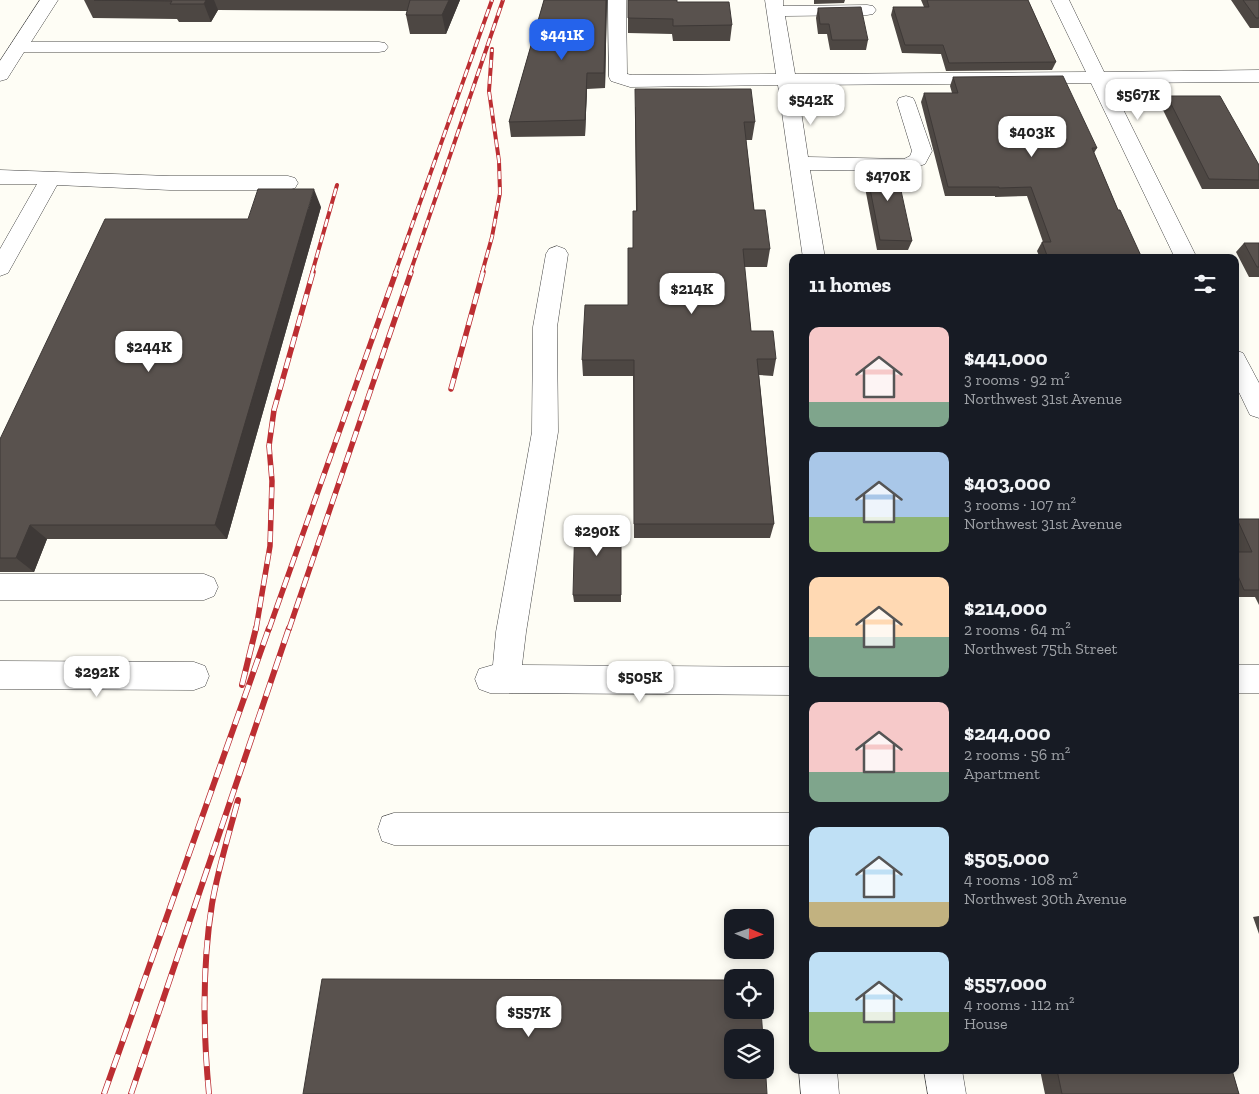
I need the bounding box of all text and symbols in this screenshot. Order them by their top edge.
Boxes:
pin: $441K [527,18,597,61]
text: $441K [540,25,584,44]
pin: $567K [1103,78,1173,121]
pin: $542K [776,84,846,126]
text: $567K [1116,85,1160,104]
text: $542K [789,90,833,109]
pin: $403K [997,116,1067,158]
text: $403K [1009,122,1055,141]
pin: $470K [853,160,923,202]
text: $470K [866,166,910,185]
icon: filters [1191,270,1219,298]
pin: $214K [657,272,727,315]
text: 11 homes [809,272,891,297]
text: $214K [671,279,713,298]
pin: $244K [114,330,184,373]
text: $244K [126,337,172,356]
text: $441,000 [964,345,1048,370]
icon: home [849,347,909,407]
text: 3 rooms · 92 m² [964,370,1070,389]
text: Northwest 31st Avenue [964,389,1122,408]
text: $403,000 [964,470,1051,495]
icon: home [849,472,909,532]
text: 3 rooms · 107 m² [964,495,1076,514]
pin: $290K [562,514,632,557]
text: Northwest 31st Avenue [964,514,1122,533]
text: $290K [574,521,620,540]
text: $214,000 [964,595,1047,620]
icon: home [849,597,909,657]
text: 2 rooms · 64 m² [964,620,1071,639]
text: Northwest 75th Street [964,639,1117,658]
pin: $292K [62,656,132,698]
pin: $505K [605,660,675,703]
text: $292K [75,662,119,681]
text: $505K [618,667,662,686]
text: $244,000 [964,720,1050,745]
icon: home [849,722,909,782]
text: 2 rooms · 56 m² [964,745,1070,764]
text: Apartment [964,764,1040,783]
text: $505,000 [964,845,1049,870]
icon: home [849,847,909,907]
text: 4 rooms · 108 m² [964,870,1078,889]
text: Northwest 30th Avenue [964,889,1127,908]
north arrow [724,909,774,959]
map controls [724,909,774,1079]
button: locate [724,969,774,1019]
text: $557,000 [964,970,1047,995]
icon: home [849,972,909,1032]
text: 4 rooms · 112 m² [964,995,1075,1014]
pin: $557K [494,996,564,1038]
text: $557K [507,1002,551,1021]
text: House [964,1014,1007,1033]
button: layers [724,1029,774,1079]

